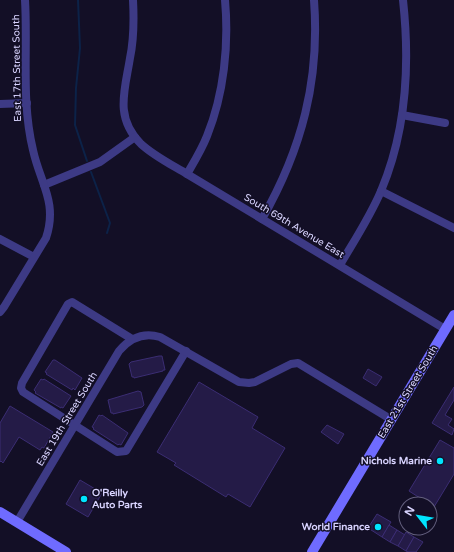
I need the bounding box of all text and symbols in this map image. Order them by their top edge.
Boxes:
street label: East 17th Street South [10,14,24,122]
street label: South 69th Avenue East [242,191,346,261]
street label: East 21st Street South [375,343,441,441]
street label: East 19th Street South [34,370,100,468]
place label: Nichols Marine [361,455,432,467]
marker: Nichols Marine [435,456,445,466]
place label: O'Reilly Auto Parts [92,487,143,511]
marker: O'Reilly Auto Parts [79,494,89,504]
north arrow [398,496,438,536]
text: N [402,504,418,518]
place label: World Finance [302,521,370,533]
marker: World Finance [373,522,383,532]

